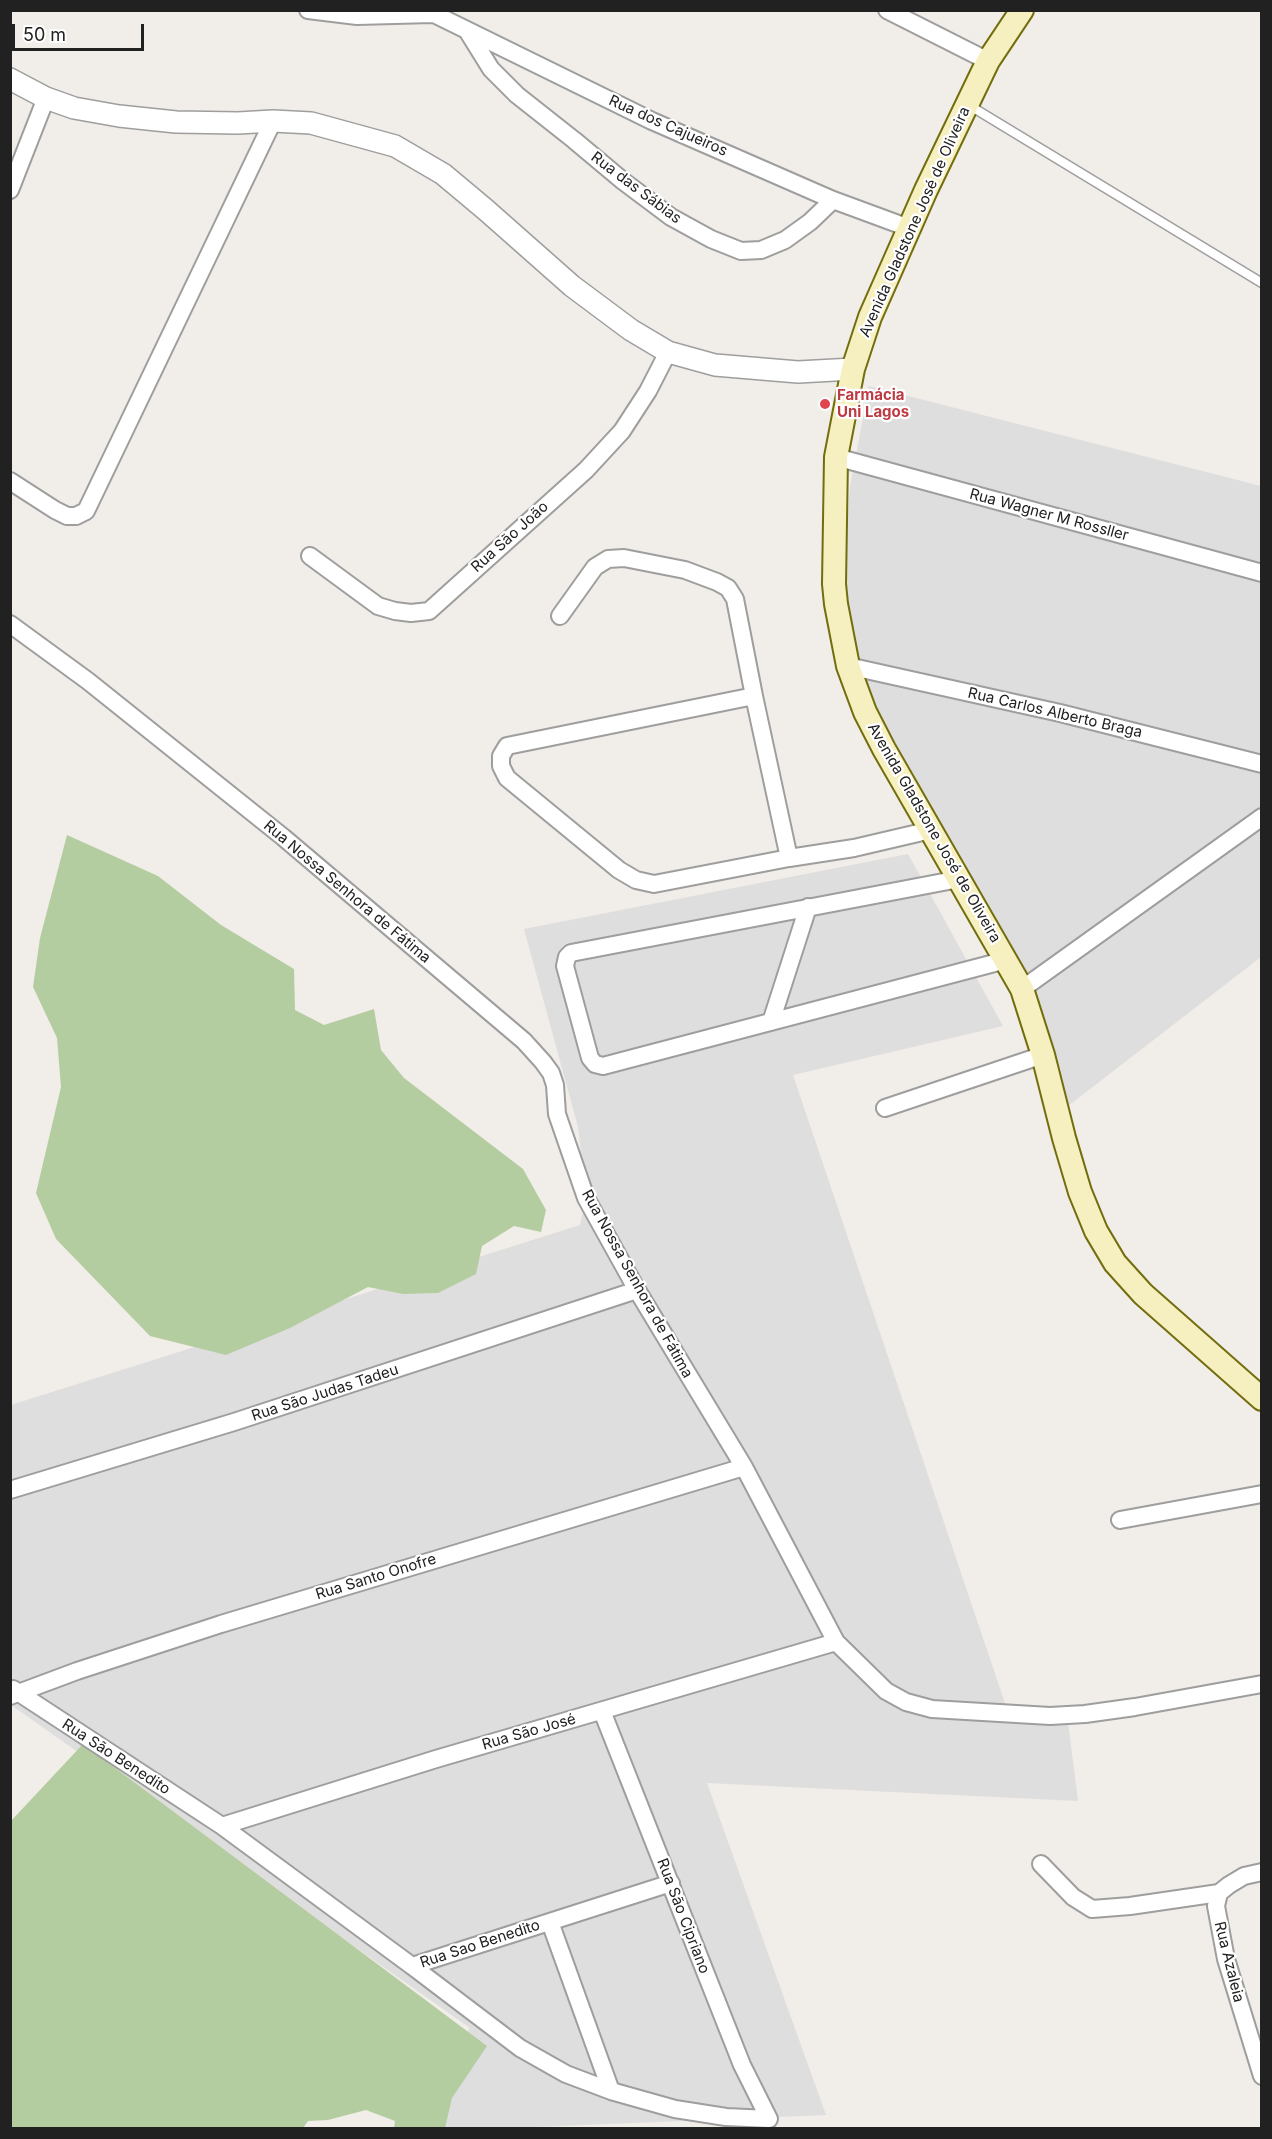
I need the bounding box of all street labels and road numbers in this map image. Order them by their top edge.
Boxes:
street label: Rua dos Cajueiros [606,92,730,160]
street label: Avenida Gladstone José de Oliveira [856,104,974,340]
street label: Rua das Sábias [587,148,685,228]
street label: Rua Wagner M Rossller [967,485,1131,545]
street label: Rua São João [468,498,552,576]
street label: Rua Carlos Alberto Braga [966,684,1144,742]
street label: Avenida Gladstone José de Oliveira [864,720,1004,946]
street label: Rua Nossa Senhora de Fátima [260,817,434,967]
street label: Rua Nossa Senhora de Fátima [578,1187,696,1381]
street label: Rua São Judas Tadeu [249,1361,401,1425]
street label: Rua Santo Onofre [314,1550,438,1604]
street label: Rua São José [480,1710,578,1754]
street label: Rua São Benedito [59,1715,173,1799]
street label: Rua São Cipriano [653,1856,713,1976]
street label: Rua Sao Benedito [418,1916,542,1972]
street label: Rua Azaleia [1210,1920,1248,2004]

